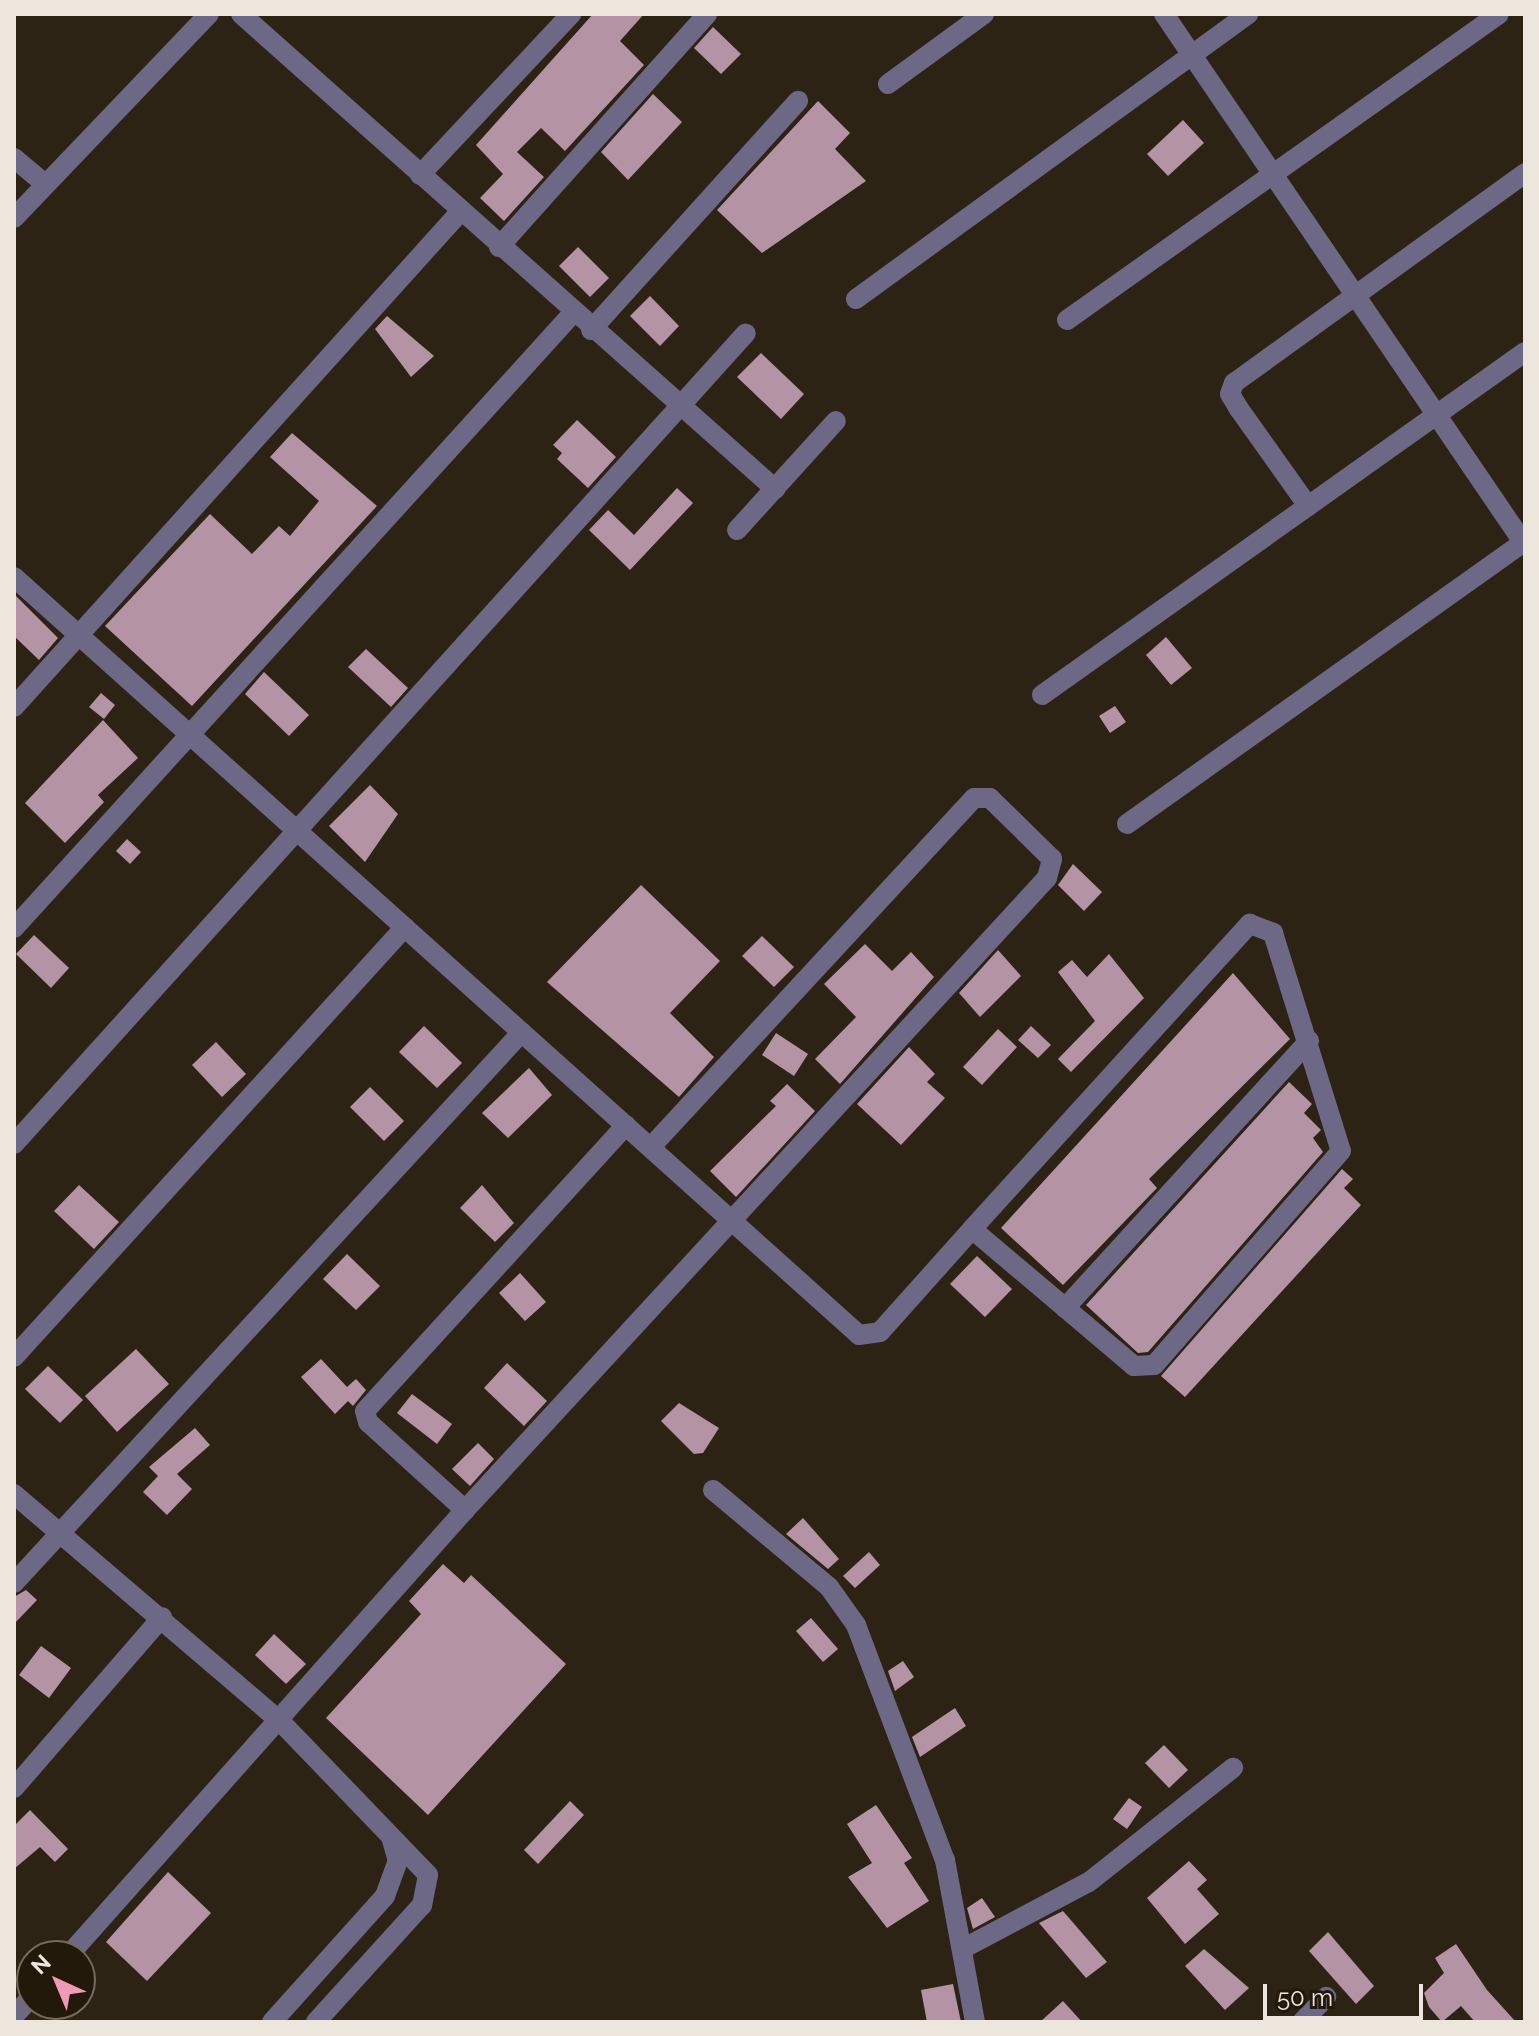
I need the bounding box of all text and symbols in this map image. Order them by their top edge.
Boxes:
north arrow [16,1940,96,2020]
text: N [26,1949,56,1979]
scale bar [1267,1968,1427,2018]
text: 50 m [1277,1983,1333,2012]

